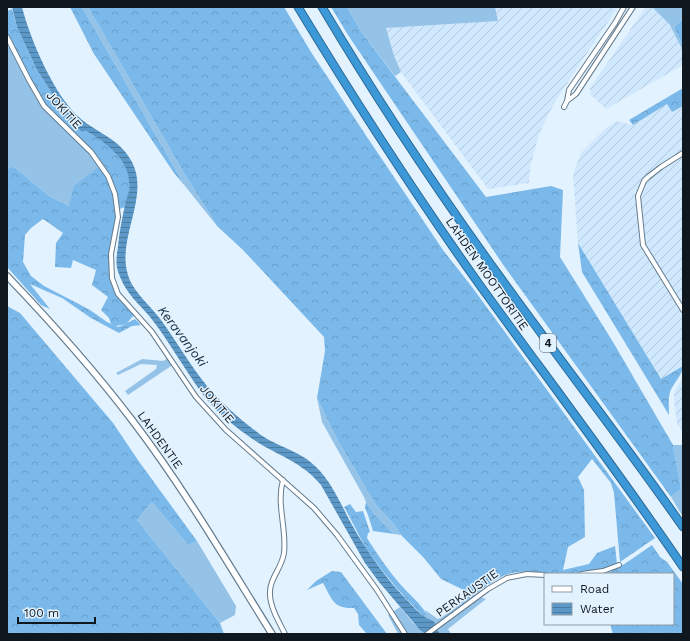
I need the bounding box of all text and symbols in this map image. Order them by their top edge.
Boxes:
street label: JOKITIE [44,88,85,132]
street label: LAHDEN MOOTTORITIE [443,215,531,333]
water label: Keravanjoki [155,303,211,370]
road number: 4 [540,334,556,352]
street label: JOKITIE [197,382,237,426]
street label: LAHDENTIE [135,409,186,472]
street label: PERKAUSTIE [433,566,501,620]
legend [544,573,674,625]
text: Road [580,582,609,596]
scale bar [18,599,95,625]
text: Water [580,602,615,616]
text: 100 m [24,606,59,620]

